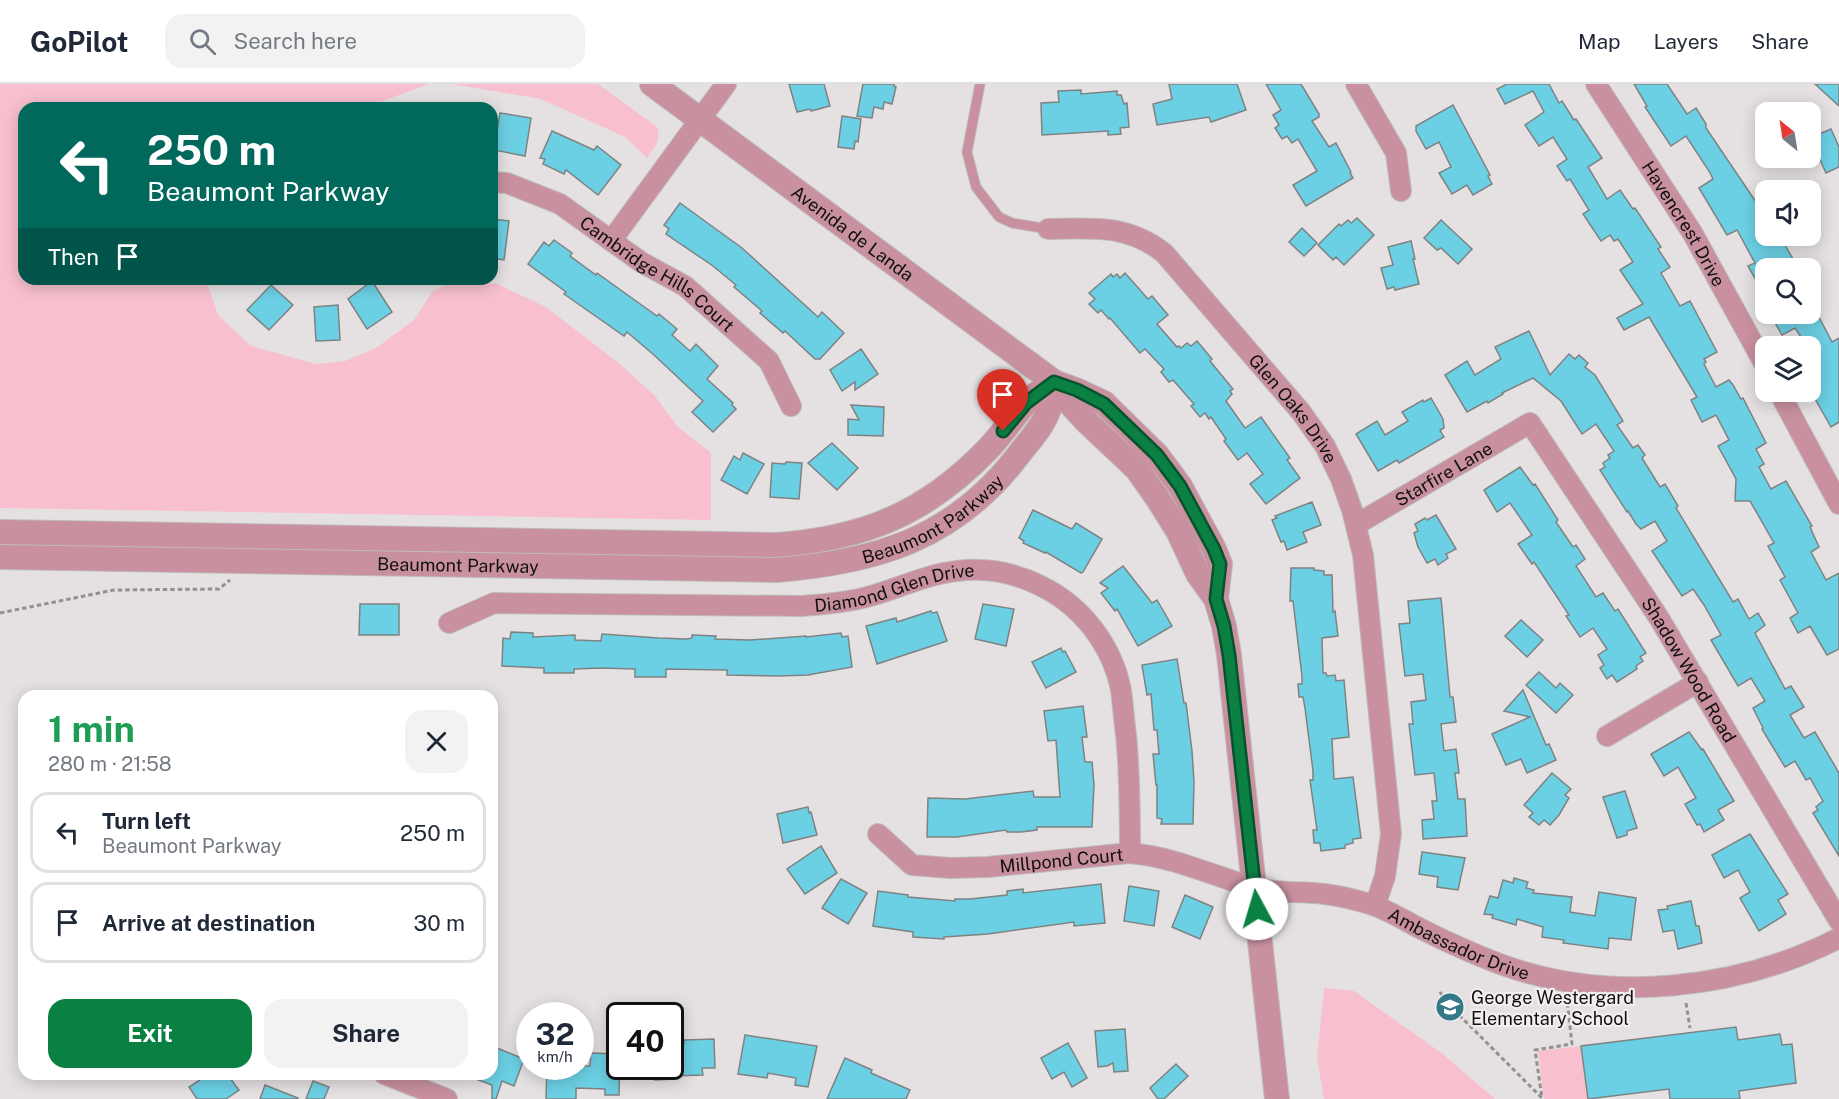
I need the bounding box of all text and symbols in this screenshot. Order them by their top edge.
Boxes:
search box [165,14,585,68]
text: GoPilot [30,25,129,58]
icon: search [186,25,219,58]
text: Search here [234,28,357,54]
text: Map [1578,29,1621,54]
text: Layers [1654,29,1718,54]
text: Share [1751,29,1809,54]
north arrow [1755,102,1821,168]
map controls [1755,102,1821,402]
text: 250 m [147,125,276,174]
icon: left [48,126,126,204]
street label: Havencrest Drive [1638,157,1730,290]
text: Beaumont Parkway [147,175,389,207]
button: sound [1755,180,1821,246]
street label: Avenida de Landa [788,181,918,285]
street label: Cambridge Hills Court [576,211,739,336]
icon: arrive [111,240,144,273]
text: Then [48,244,99,270]
button: search [1755,258,1821,324]
button: layers [1755,336,1821,402]
street label: Glen Oaks Drive [1245,349,1342,466]
pin [977,369,1028,431]
icon: arrive [986,378,1019,411]
street label: Starfire Lane [1391,437,1496,510]
street label: Beaumont Parkway [859,470,1008,567]
street label: Beaumont Parkway [377,553,539,577]
street label: Diamond Glen Drive [813,559,975,615]
street label: Shadow Wood Road [1638,593,1741,746]
text: 1 min [48,708,135,750]
button: close [405,710,468,773]
text: 280 m · 21:58 [48,752,172,776]
text: Turn left [102,808,191,834]
icon: left [51,816,84,849]
text: 250 m [400,820,465,846]
text: Beaumont Parkway [102,834,282,858]
street label: Millpond Court [999,843,1124,876]
position arrow [1225,877,1289,941]
street label: Ambassador Drive [1385,903,1532,983]
icon: arrive [51,906,84,939]
text: Arrive at destination [102,910,315,936]
text: 30 m [413,910,465,936]
place label: George Westergard Elementary School [1471,987,1634,1029]
school or university icon: George Westergard Elementary School [1434,991,1466,1023]
button: Exit [48,999,252,1068]
button: Share [264,999,468,1068]
speed limit sign: 40 [606,1002,684,1080]
text: 32 [535,1016,575,1052]
text: km/h [537,1048,573,1065]

